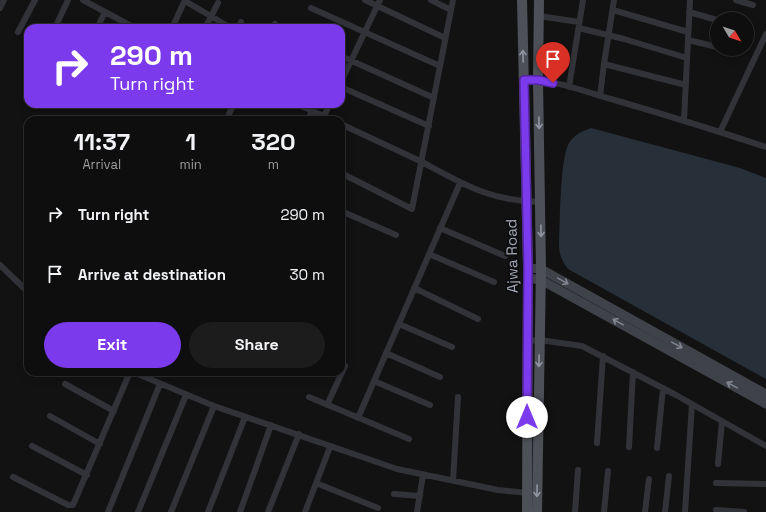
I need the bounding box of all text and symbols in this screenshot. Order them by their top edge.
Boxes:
north arrow [710,12,754,56]
map controls [710,12,754,56]
text: 290 m [110,37,193,73]
icon: right [44,40,96,92]
pin [536,42,570,83]
icon: arrive [542,48,564,70]
one-way arrow [520,50,527,63]
text: Turn right [110,72,194,95]
one-way arrow [535,116,543,129]
text: 11:37 [73,126,130,157]
text: 1 [185,126,196,157]
text: 320 [251,126,296,157]
text: Arrival [82,156,121,173]
text: min [180,156,202,173]
text: m [268,156,279,173]
icon: right [44,203,66,225]
text: Turn right [78,205,149,224]
text: 290 m [280,205,325,224]
street label: Ajwa Road [501,219,522,293]
one-way arrow [537,224,544,237]
icon: arrive [44,263,66,285]
text: Arrive at destination [78,265,226,284]
text: 30 m [290,265,325,284]
one-way arrow [557,278,569,286]
one-way arrow [612,318,624,326]
button: Exit [44,322,181,368]
button: Share [189,322,325,368]
one-way arrow [671,341,683,349]
one-way arrow [535,354,543,367]
one-way arrow [726,381,738,389]
position arrow [506,396,548,438]
one-way arrow [533,484,541,497]

